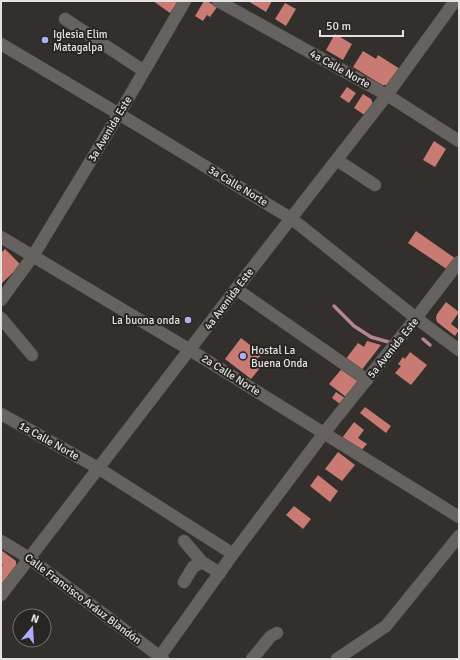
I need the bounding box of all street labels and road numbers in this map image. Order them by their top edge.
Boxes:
street label: 4a Calle Norte [308,47,372,91]
street label: 3a Avenida Este [85,94,135,164]
street label: 3a Calle Norte [206,163,270,209]
street label: 4a Avenida Este [202,266,256,332]
street label: 5a Avenida Este [365,315,421,381]
street label: 2a Calle Norte [199,352,263,398]
street label: 1a Calle Norte [17,419,81,463]
street label: Calle Francisco Aráuz Blandón [22,551,144,647]

